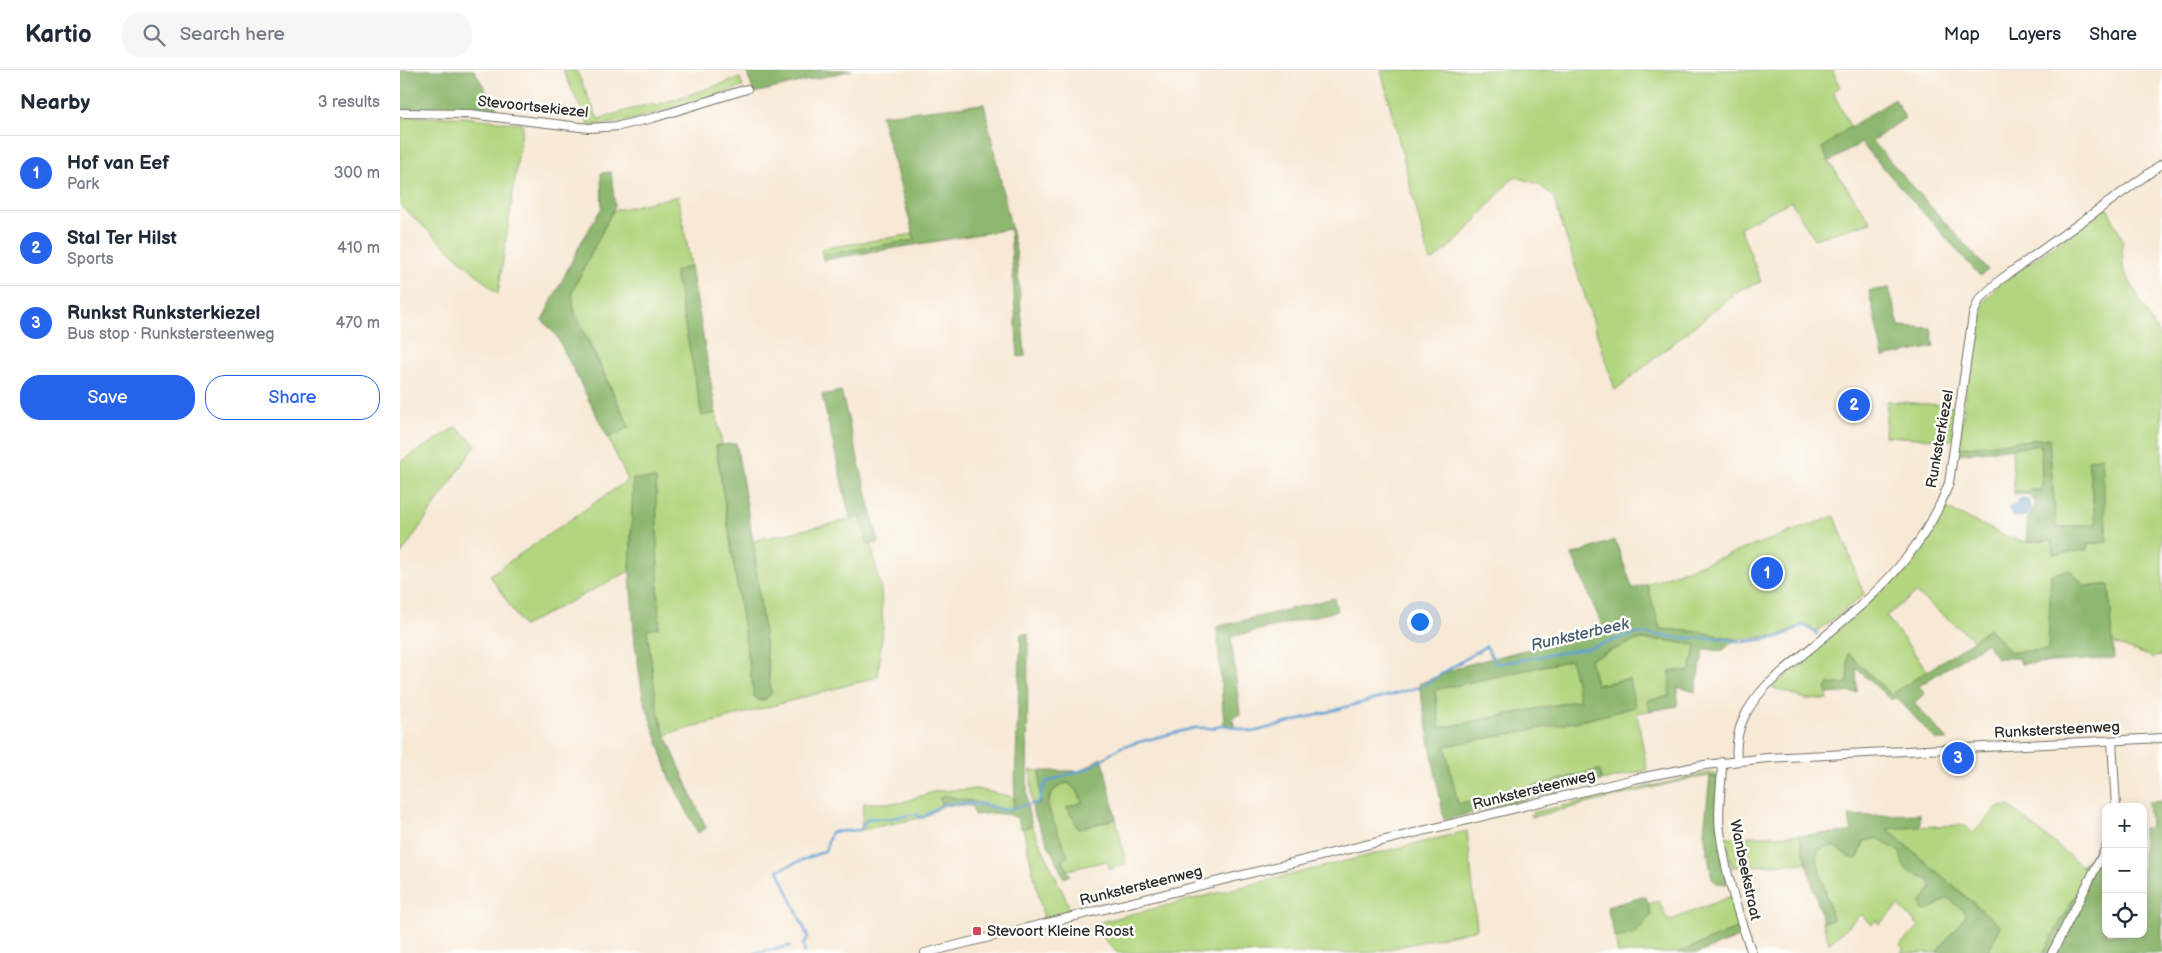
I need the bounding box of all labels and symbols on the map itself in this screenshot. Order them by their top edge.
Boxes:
street label: Stevoortsekiezel [477,92,589,122]
pin: 2 [1838,386,1870,424]
street label: Runksterkiezel [1922,388,1958,490]
pin: 1 [1751,554,1783,592]
your location [1407,609,1433,635]
water label: Runksterbeek [1529,614,1632,656]
street label: Runkstersteenweg [1994,717,2120,743]
pin: 3 [1942,739,1974,777]
street label: Runkstersteenweg [1471,766,1597,814]
street label: Wanbeekstraat [1725,818,1765,922]
street label: Runkstersteenweg [1078,862,1204,910]
place label: Stevoort Kleine Roost [987,922,1134,941]
marker: Stevoort Kleine Roost [971,925,983,937]

